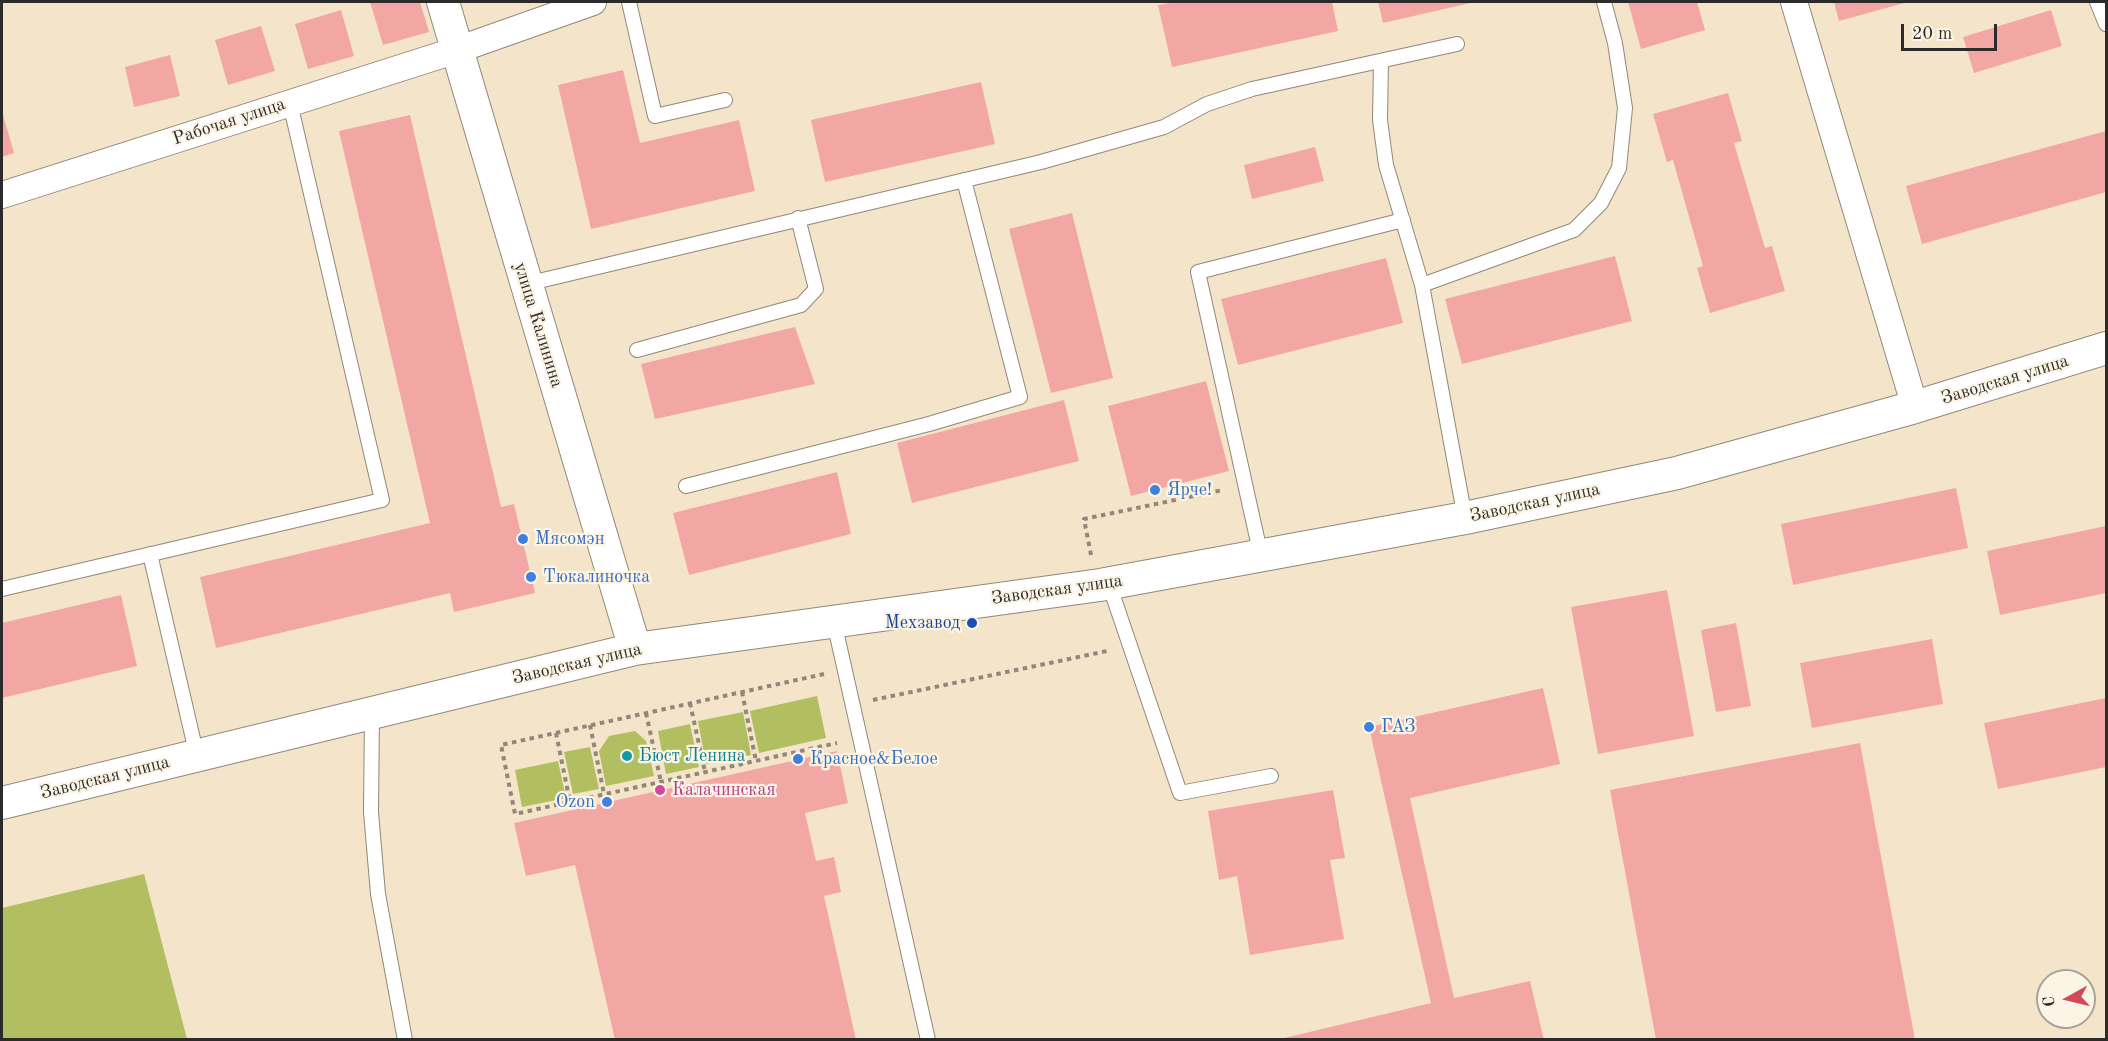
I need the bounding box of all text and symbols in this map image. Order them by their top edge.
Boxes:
scale bar [1904,12,2000,50]
text: 20 m [1912,25,1952,43]
street label: Рабочая улица [170,94,288,150]
street label: улица Калинина [509,260,567,390]
street label: Заводская улица [1939,350,2071,410]
place label: Ярче! [1167,479,1212,501]
street label: Заводская улица [1468,479,1602,527]
marker: Ярче! [1148,483,1162,497]
place label: Мясомэн [535,528,605,550]
marker: Мясомэн [516,532,530,546]
place label: Тюкалиночка [543,566,650,588]
marker: Тюкалиночка [524,570,538,584]
street label: Заводская улица [990,570,1124,610]
place label: Мехзавод [885,612,960,634]
marker: Мехзавод [965,616,979,630]
street label: Заводская улица [510,639,644,689]
place label: ГАЗ [1381,716,1416,738]
marker: ГАЗ [1362,720,1376,734]
place label: Бюст Ленина [639,745,746,767]
place label: Красное&Белое [810,748,938,770]
marker: Бюст Ленина [620,749,634,763]
street label: Заводская улица [38,752,172,804]
marker: Красное&Белое [791,752,805,766]
place label: Калачинская [672,779,776,801]
marker: Калачинская [653,783,667,797]
place label: Ozon [556,791,595,813]
marker: Ozon [600,795,614,809]
north arrow [2036,969,2096,1029]
text: С [2041,995,2059,1008]

